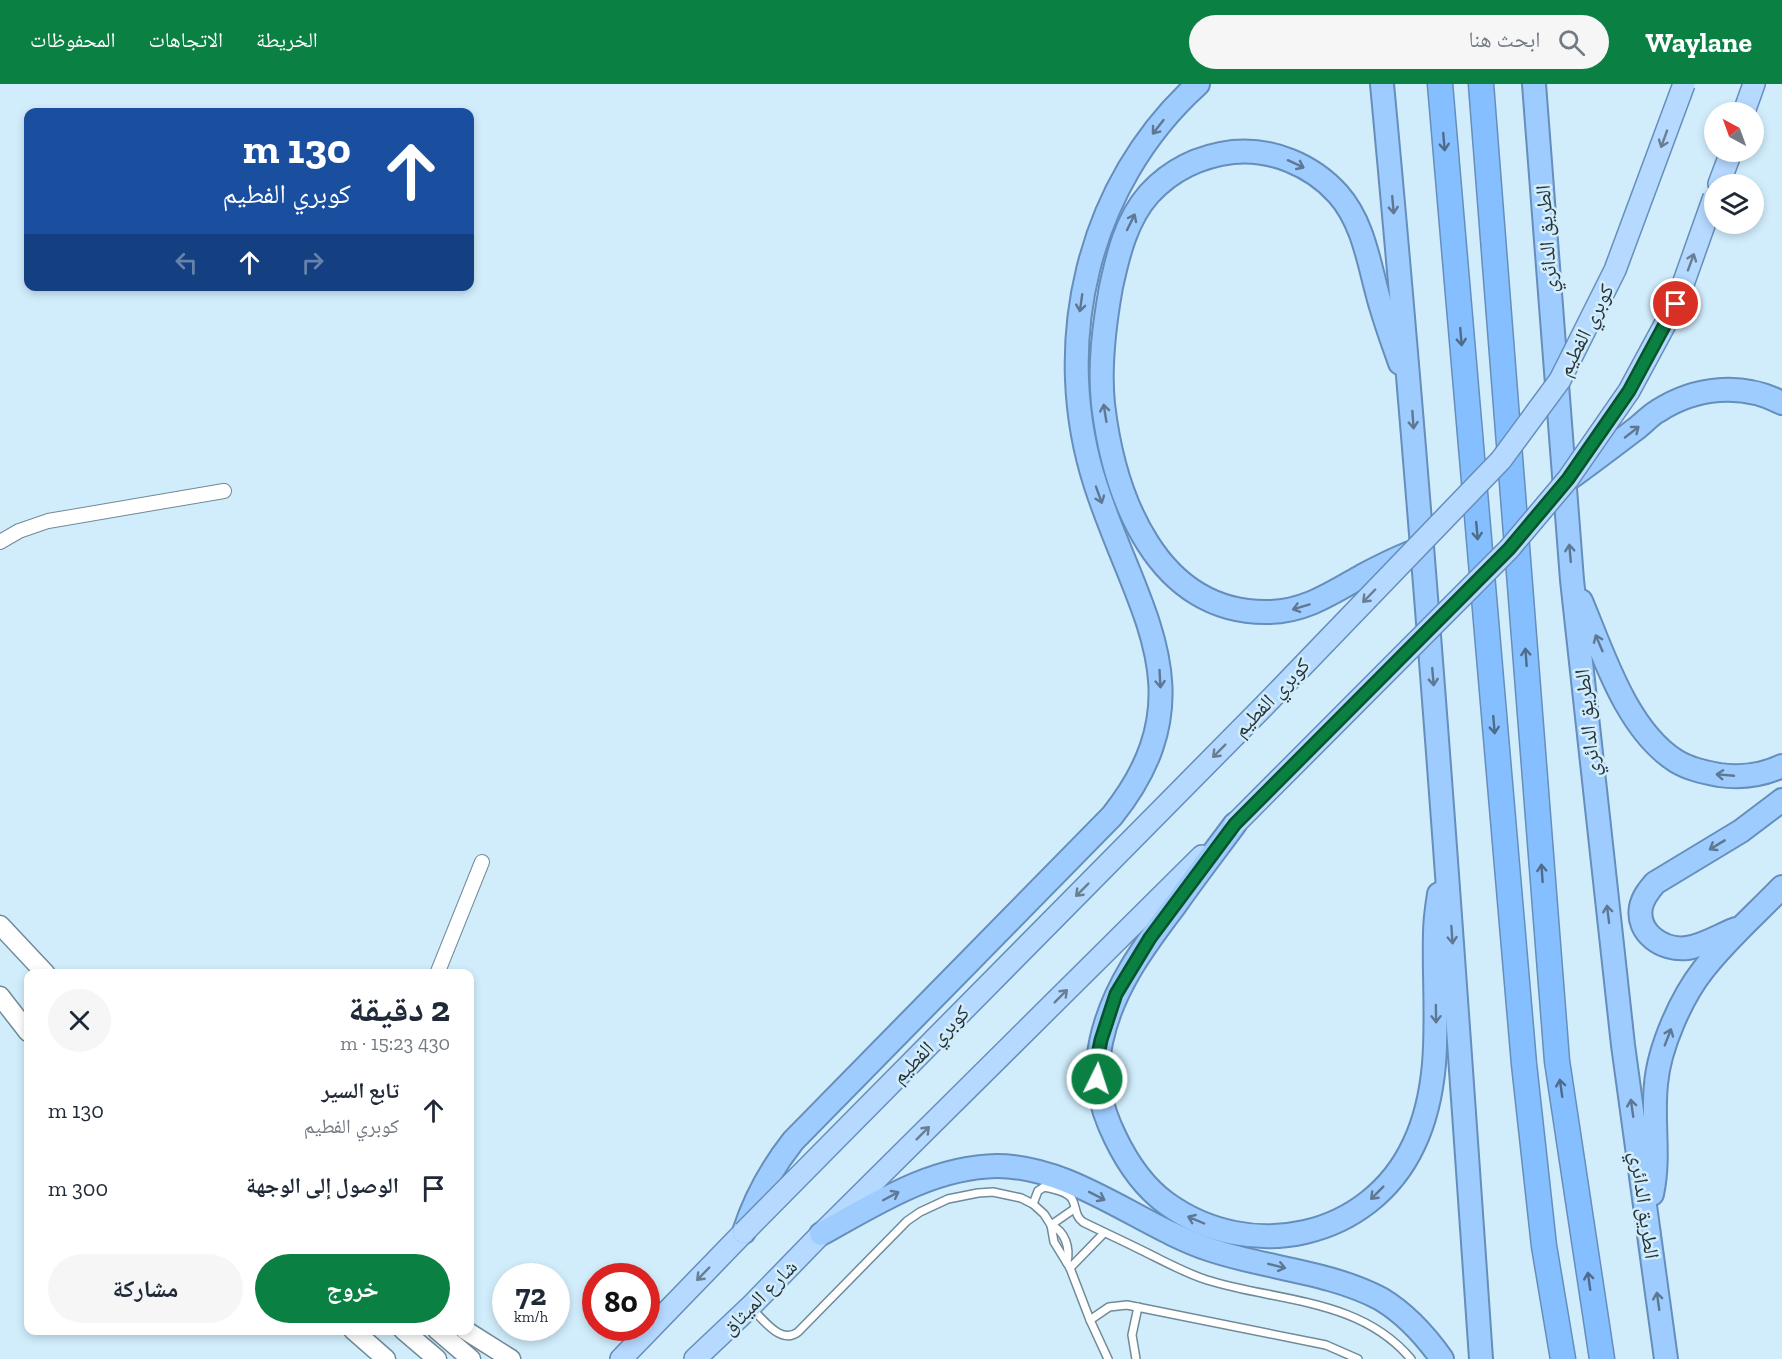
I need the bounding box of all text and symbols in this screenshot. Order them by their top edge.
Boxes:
search box [1189,15,1609,69]
text: ابحث هنا [1468,26,1540,53]
icon: search [1555,26,1588,59]
text: Waylane [1645,26,1752,59]
text: المحفوظات [30,27,115,52]
text: الاتجاهات [148,27,223,52]
text: الخريطة [256,27,318,52]
north arrow [1704,102,1764,162]
map controls [1704,102,1764,234]
one-way arrow [1152,118,1164,134]
text: 130 m [243,123,351,174]
one-way arrow [1657,129,1668,148]
icon: ahead [372,132,450,210]
one-way arrow [1439,132,1450,152]
one-way arrow [1287,159,1305,171]
button: layers [1704,174,1764,234]
text: كوبري الفطيم [222,178,351,210]
street label: الطريق الدائري [1530,184,1567,294]
one-way arrow [1388,195,1399,214]
one-way arrow [1126,214,1138,232]
icon: left [170,246,203,279]
icon: ahead [233,246,266,279]
icon: right [296,246,329,279]
one-way arrow [1687,253,1698,272]
pin [1650,278,1701,329]
street label: كوبري الفطيم [1551,280,1623,382]
icon: arrive [1659,287,1692,320]
one-way arrow [1076,293,1087,312]
one-way arrow [1455,326,1466,346]
one-way arrow [1099,404,1110,423]
one-way arrow [1408,410,1419,430]
one-way arrow [1624,425,1640,438]
one-way arrow [1094,485,1105,504]
one-way arrow [1472,520,1483,540]
one-way arrow [1564,544,1575,564]
one-way arrow [1362,588,1376,603]
one-way arrow [1292,602,1311,613]
one-way arrow [1593,634,1604,652]
one-way arrow [1520,648,1531,668]
street label: كوبري الفطيم [1227,652,1318,745]
one-way arrow [1428,667,1439,687]
street label: الطريق الدائري [1569,667,1609,778]
one-way arrow [1154,669,1165,689]
one-way arrow [1489,715,1500,735]
one-way arrow [1212,744,1226,759]
one-way arrow [1715,769,1735,780]
one-way arrow [1709,840,1726,852]
one-way arrow [1537,863,1548,883]
one-way arrow [1075,883,1089,898]
one-way arrow [1602,905,1613,925]
one-way arrow [1447,924,1458,944]
text: 2 دقيقة [348,987,450,1030]
button: close [48,989,111,1052]
one-way arrow [1054,989,1069,1003]
street label: كوبري الفطيم [886,1000,977,1091]
one-way arrow [1430,1003,1442,1023]
one-way arrow [1663,1028,1674,1047]
text: 430 m · 15:23 [340,1031,450,1055]
position arrow [1065,1047,1129,1111]
text: تابع السير [321,1077,399,1104]
one-way arrow [1555,1078,1566,1098]
icon: ahead [417,1094,450,1127]
text: 130 m [48,1097,104,1124]
one-way arrow [1626,1099,1637,1118]
text: كوبري الفطيم [304,1114,399,1138]
one-way arrow [915,1126,930,1141]
street label: الطريق الدائري [1621,1150,1665,1261]
text: الوصول إلى الوجهة [246,1172,399,1199]
icon: arrive [417,1172,450,1205]
text: 300 m [48,1175,108,1202]
one-way arrow [1370,1186,1385,1201]
one-way arrow [882,1190,900,1201]
one-way arrow [1087,1190,1105,1202]
one-way arrow [1188,1214,1206,1225]
button: مشاركة [48,1254,243,1323]
button: خروج [255,1254,450,1323]
street label: شارع الميثاق [716,1254,803,1341]
one-way arrow [1267,1261,1286,1273]
speed limit sign: 80 [582,1263,660,1341]
one-way arrow [696,1267,711,1282]
one-way arrow [1584,1271,1595,1291]
text: 72 [516,1277,546,1313]
one-way arrow [1652,1292,1663,1311]
text: km/h [514,1308,548,1326]

